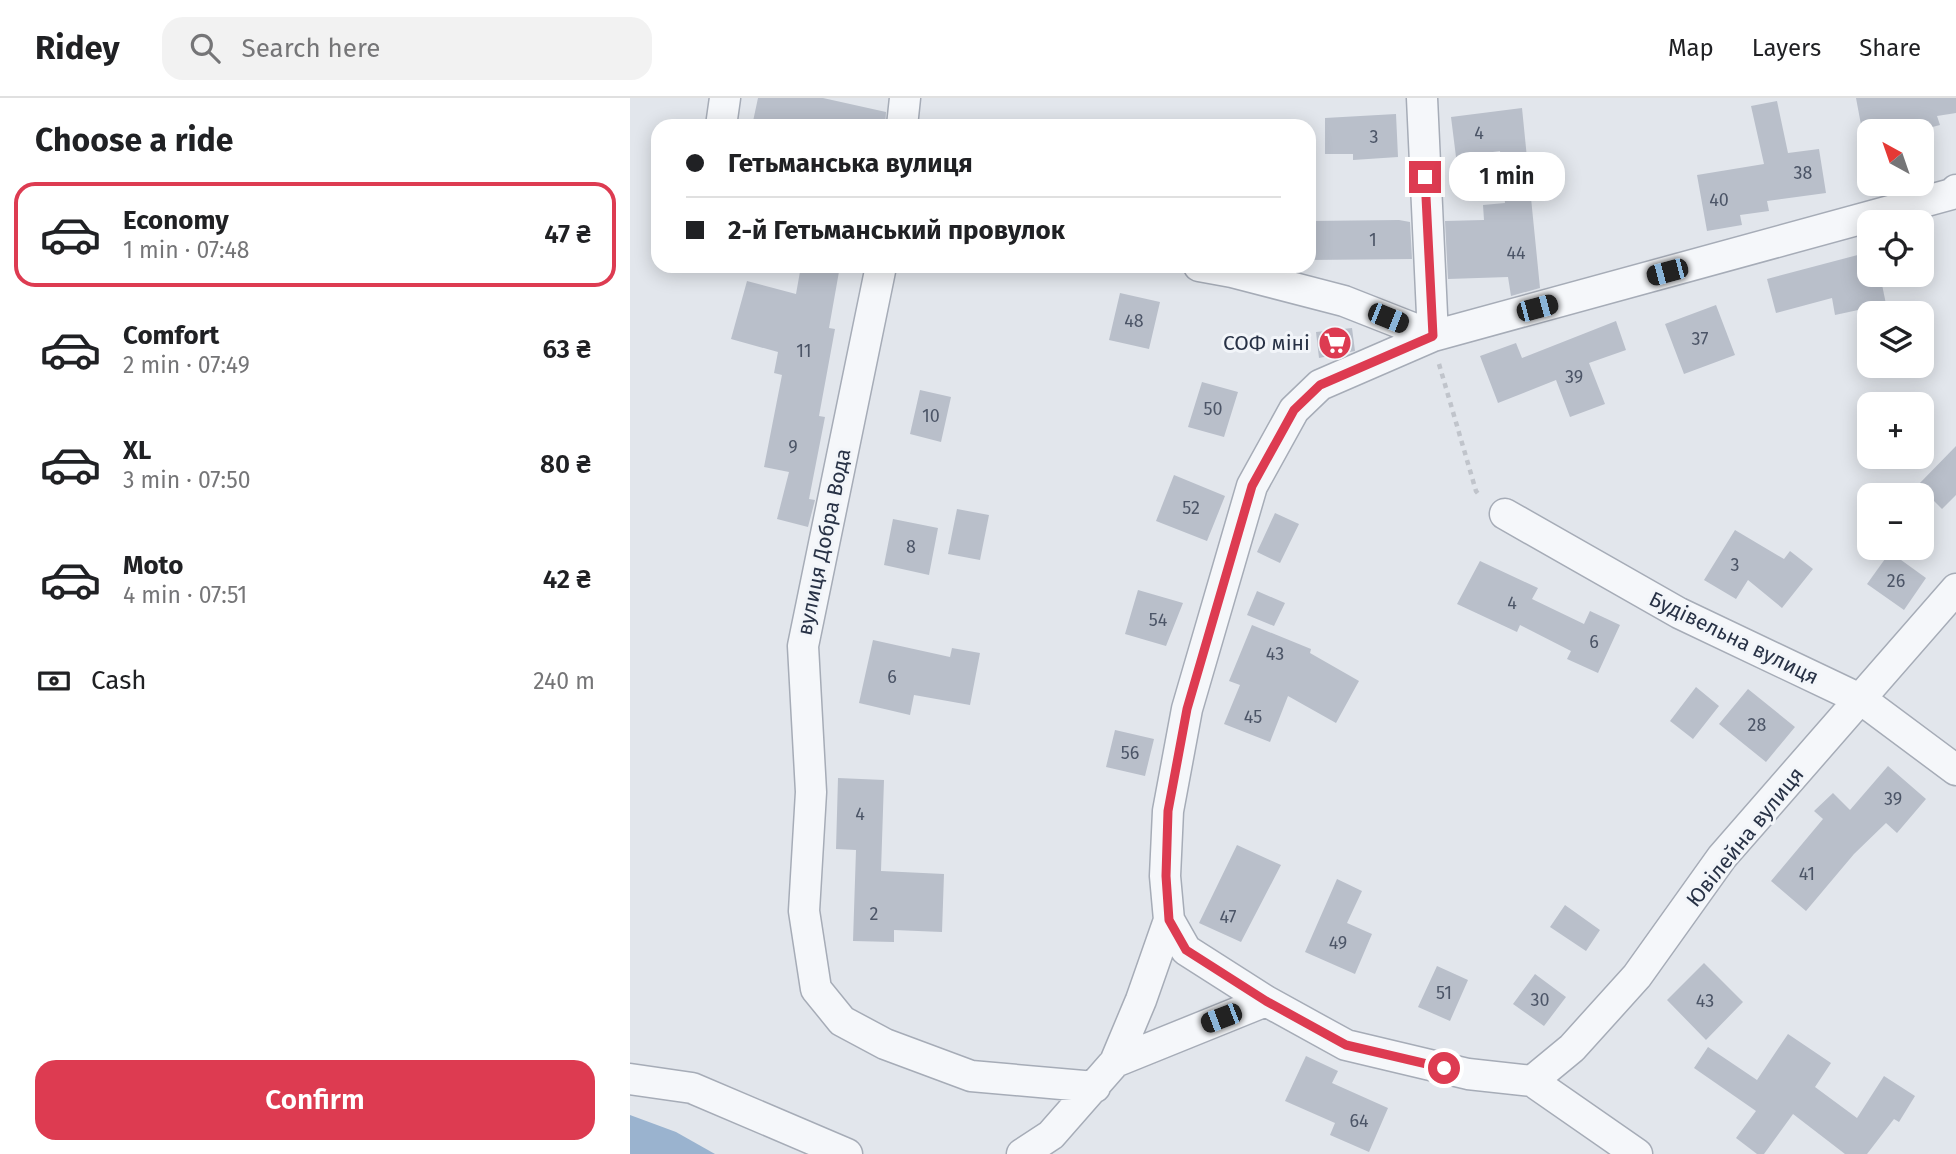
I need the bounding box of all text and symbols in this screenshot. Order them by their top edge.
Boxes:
search box [162,17,652,80]
text: Ridey [35,28,120,68]
icon: search [186,29,224,67]
text: Search here [242,33,380,64]
text: Map [1668,34,1714,62]
text: Layers [1752,34,1821,62]
text: Share [1859,34,1921,62]
north arrow [1857,119,1934,196]
map controls [1857,119,1934,560]
text: Choose a ride [35,121,233,159]
house number: 4 [1474,122,1484,144]
house number: 3 [1370,126,1378,148]
text: Гетьманська вулиця [728,148,973,179]
callout: 1 min [1450,153,1565,202]
route end [1409,161,1441,193]
text: 1 min [1479,162,1535,190]
house number: 38 [1794,162,1813,184]
house number: 40 [1709,189,1729,211]
icon: car [39,203,102,266]
text: Economy [123,205,229,236]
button: locate [1857,210,1934,287]
text: 2-й Гетьманський провулок [728,215,1065,246]
text: 47 ₴ [544,219,591,250]
house number: 1 [1369,229,1377,251]
text: 1 min · 07:48 [123,236,249,264]
house number: 44 [1506,242,1526,264]
car [1644,256,1691,288]
car [1514,292,1561,324]
car [1365,300,1412,336]
button: layers [1857,301,1934,378]
house number: 48 [1124,310,1144,332]
icon: car [39,318,102,381]
text: Comfort [123,320,219,351]
supermarket icon: СОФ міні [1316,324,1354,362]
house number: 37 [1692,328,1708,350]
place label: СОФ міні [1223,330,1310,356]
text: 63 ₴ [542,334,591,365]
house number: 11 [796,340,812,362]
text: 2 min · 07:49 [123,351,250,379]
house number: 39 [1565,366,1583,388]
button: + [1857,392,1934,469]
house number: 50 [1203,398,1223,420]
house number: 10 [922,405,940,427]
icon: car [39,433,102,496]
text: XL [123,435,151,466]
house number: 9 [788,436,798,458]
street label: вулиця Добра Вода [792,446,856,638]
text: 80 ₴ [540,449,591,480]
text: 3 min · 07:50 [123,466,251,494]
button: − [1857,483,1934,560]
house number: 52 [1182,497,1200,519]
house number: 8 [906,536,916,558]
icon: car [39,548,102,611]
text: Moto [123,550,183,581]
house number: 3 [1731,554,1739,576]
text: 42 ₴ [543,564,591,595]
house number: 26 [1887,570,1905,592]
text: 4 min · 07:51 [123,581,247,609]
street label: Будівельна вулиця [1645,586,1823,690]
house number: 4 [1507,592,1517,614]
house number: 54 [1149,609,1168,631]
house number: 6 [1589,631,1599,653]
house number: 43 [1266,643,1284,665]
icon: cash [35,662,73,700]
text: Cash [91,665,147,696]
house number: 6 [887,666,897,688]
text: 240 m [533,667,595,695]
house number: 45 [1244,706,1262,728]
house number: 28 [1748,714,1766,736]
house number: 56 [1121,742,1139,764]
street label: Ювілейна вулиця [1681,762,1809,912]
house number: 39 [1884,788,1902,810]
house number: 4 [855,803,865,825]
house number: 41 [1799,863,1815,885]
house number: 2 [870,903,879,925]
house number: 47 [1219,906,1237,928]
house number: 49 [1329,932,1347,954]
house number: 51 [1436,982,1452,1004]
house number: 30 [1530,989,1550,1011]
house number: 43 [1696,990,1714,1012]
car [1198,1001,1245,1035]
route start [1428,1052,1460,1084]
button: Confirm [35,1060,595,1140]
house number: 64 [1349,1110,1369,1132]

